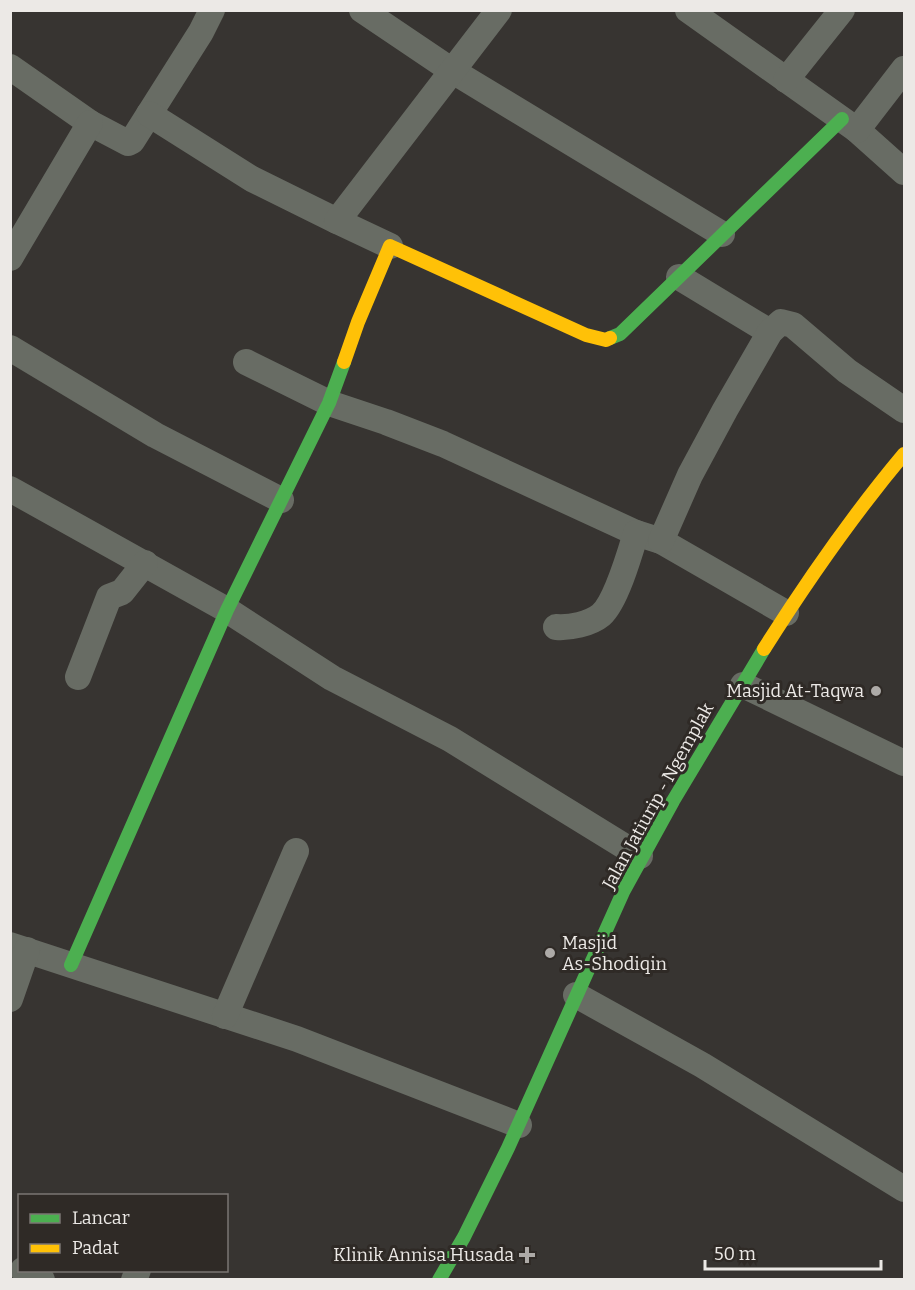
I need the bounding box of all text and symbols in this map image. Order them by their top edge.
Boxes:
place label: Masjid At-Taqwa [726,680,864,702]
marker: Masjid At-Taqwa [869,684,883,698]
street label: Jalan Jatiurip - Ngemplak [597,698,719,894]
place label: Masjid As-Shodiqin [562,932,668,975]
marker: Masjid As-Shodiqin [543,946,557,960]
legend [18,1194,228,1272]
text: Lancar [72,1207,130,1229]
scale bar [705,1233,880,1271]
text: Padat [72,1237,119,1259]
text: 50 m [714,1243,756,1265]
place label: Klinik Annisa Husada [333,1244,514,1266]
marker: Klinik Annisa Husada [518,1246,536,1264]

